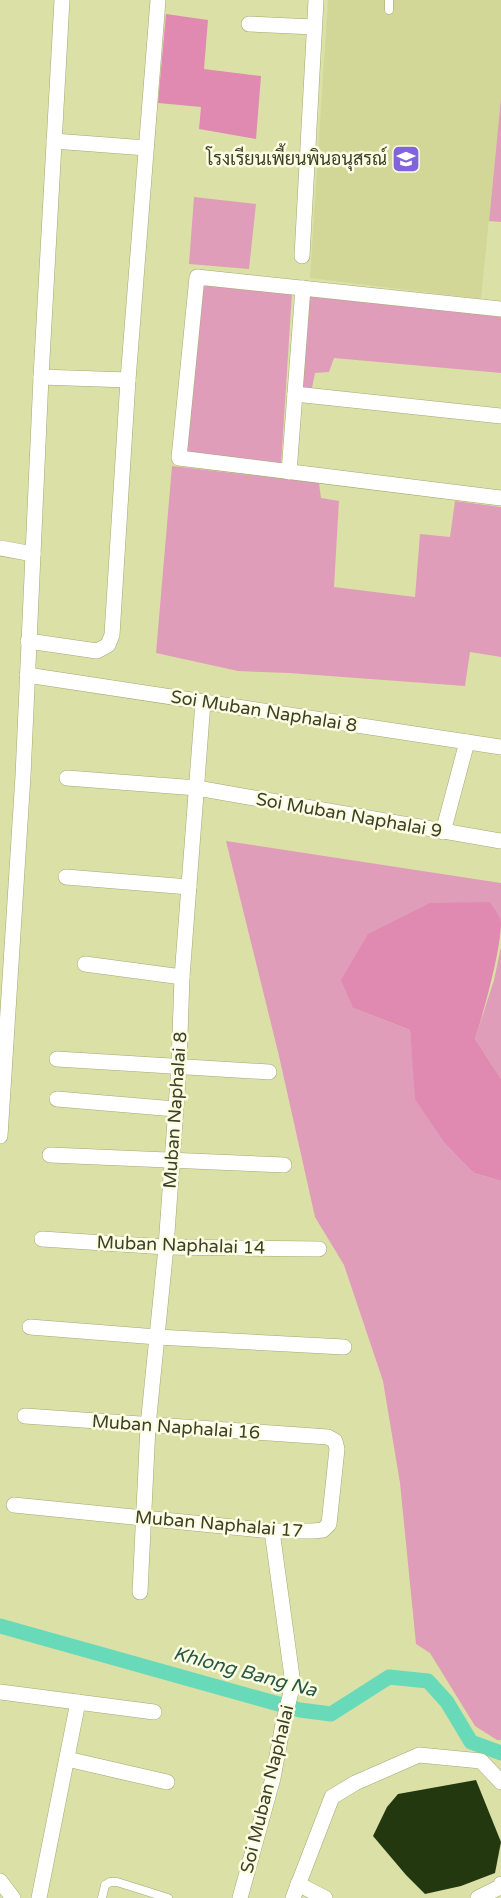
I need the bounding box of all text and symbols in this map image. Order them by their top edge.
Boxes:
place label: โรงเรียนเพี้ยนพินอนุสรณ์ [205,143,387,171]
school or university icon: โรงเรียนเพี้ยนพินอนุสรณ์ [391,144,421,174]
street label: Soi Muban Naphalai 8 [169,685,359,737]
street label: Soi Muban Naphalai 9 [254,788,444,842]
street label: Muban Naphalai 8 [159,1031,191,1189]
street label: Muban Naphalai 14 [96,1231,266,1259]
street label: Muban Naphalai 16 [91,1410,261,1444]
street label: Muban Naphalai 17 [134,1506,304,1542]
water label: Khlong Bang Na [171,1642,320,1702]
street label: Soi Muban Naphalai [235,1703,299,1875]

